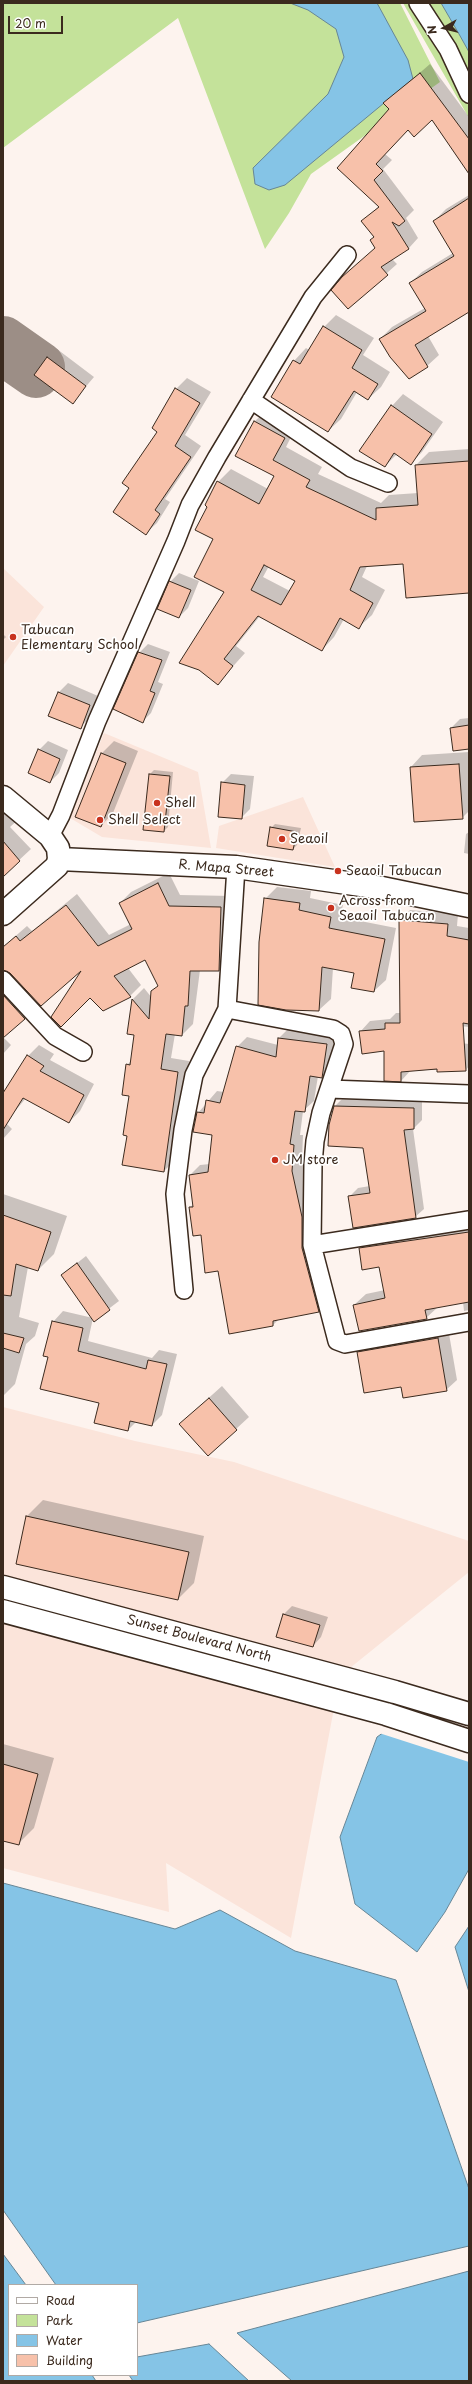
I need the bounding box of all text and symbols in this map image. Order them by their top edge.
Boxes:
scale bar [10,8,65,34]
north arrow [424,8,464,48]
text: 20 m [15,14,46,32]
text: N [423,24,441,35]
place label: Tabucan Elementary School [21,622,138,653]
marker: Tabucan Elementary School [8,632,18,642]
place label: Shell [165,795,196,811]
marker: Shell [152,798,162,808]
place label: Shell Select [108,812,181,828]
marker: Shell Select [95,815,105,825]
place label: Seaoil [290,831,328,847]
marker: Seaoil [277,834,287,844]
street label: R. Mapa Street [178,857,274,881]
place label: Seaoil Tabucan [346,863,442,879]
marker: Seaoil Tabucan [333,866,343,876]
place label: Across from Seaoil Tabucan [339,893,435,924]
marker: Across from Seaoil Tabucan [326,903,336,913]
place label: JM store [283,1152,338,1168]
marker: JM store [270,1155,280,1165]
street label: Sunset Boulevard North [125,1612,273,1666]
legend [8,2284,138,2376]
text: Road [46,2291,75,2309]
text: Park [46,2311,73,2329]
text: Water [46,2331,82,2349]
text: Building [46,2351,93,2369]

